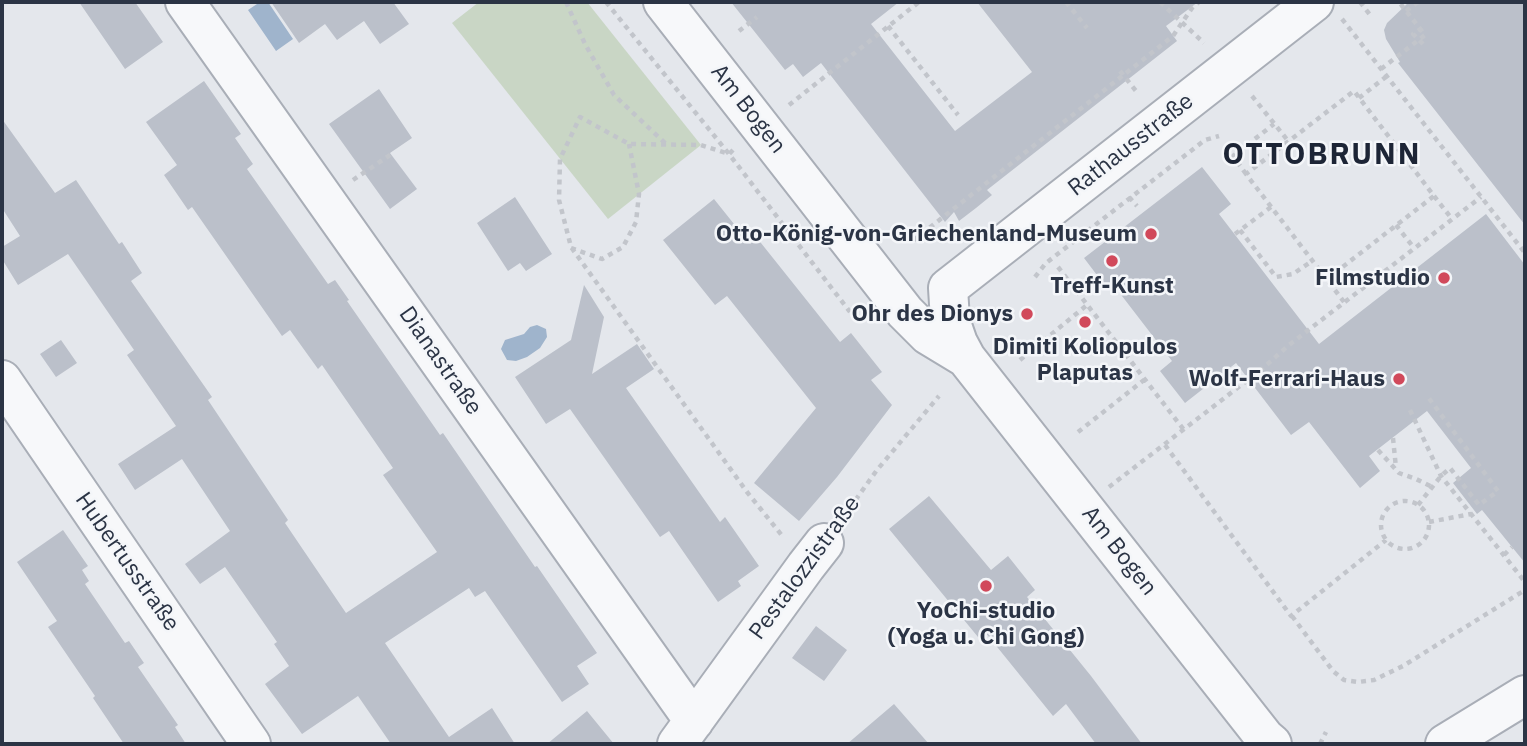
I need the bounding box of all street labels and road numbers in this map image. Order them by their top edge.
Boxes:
street label: Am Bogen [705,59,791,159]
street label: Rathausstraße [1063,88,1199,202]
street label: Dianastraße [393,302,487,420]
street label: Hubertusstraße [69,487,185,637]
street label: Pestalozzistraße [744,491,866,645]
street label: Am Bogen [1076,501,1162,601]

